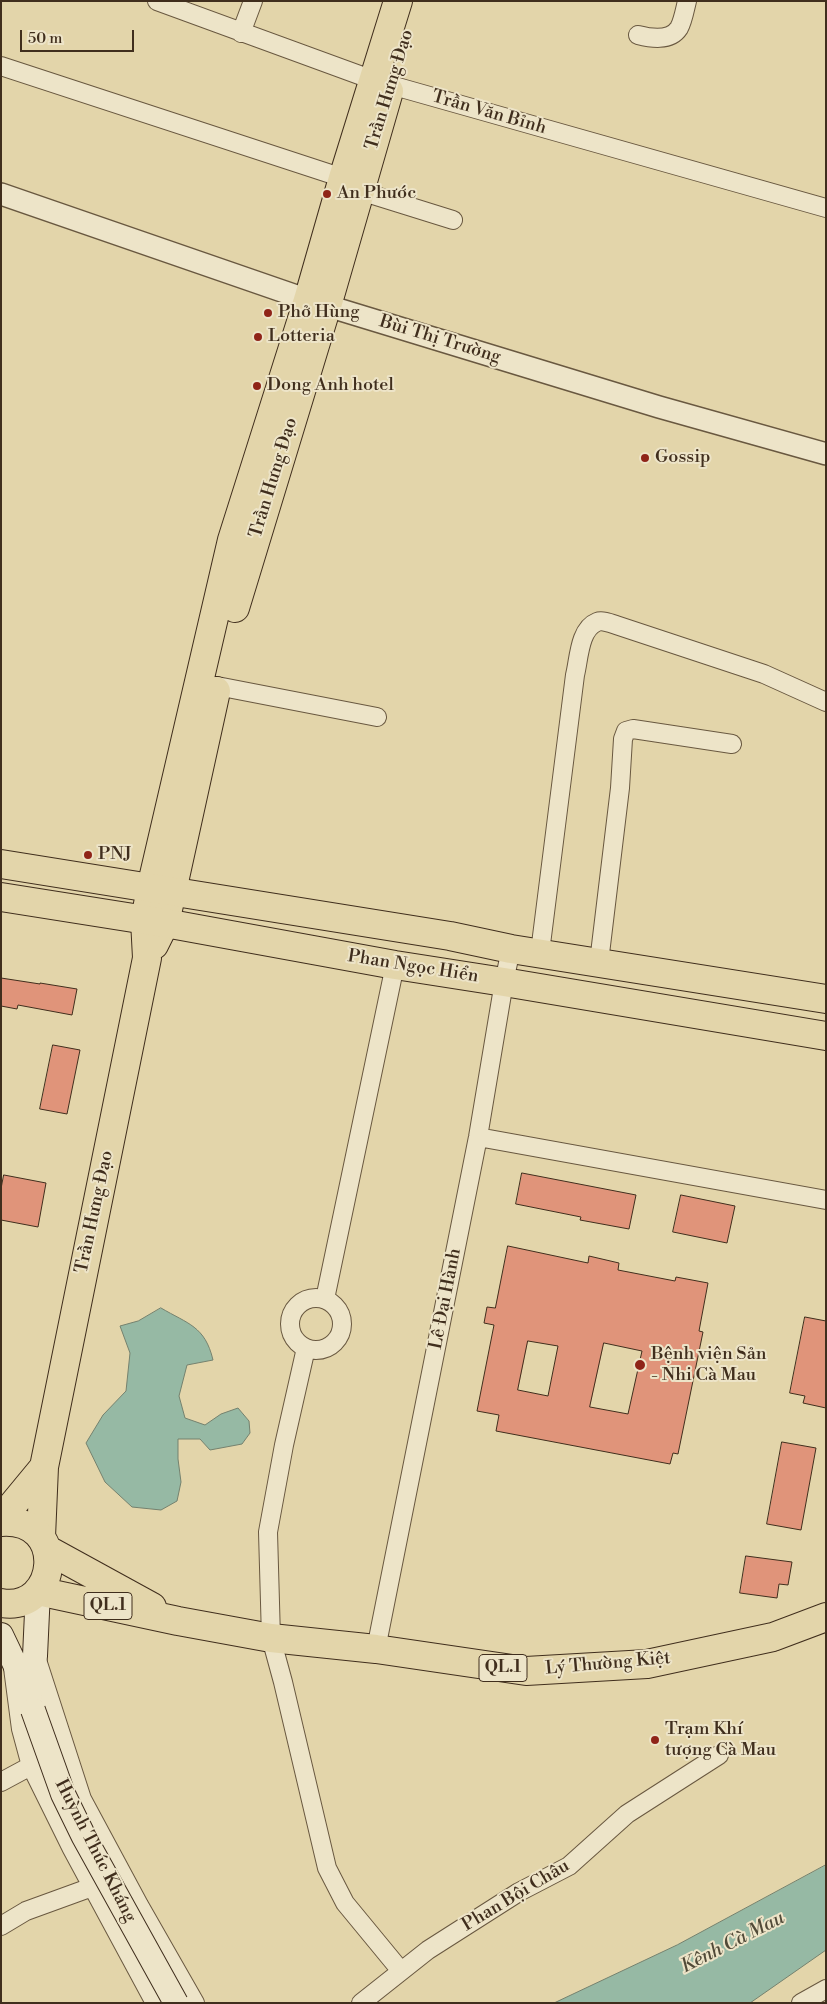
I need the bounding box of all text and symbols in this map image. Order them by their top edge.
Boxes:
scale bar [22,20,136,52]
street label: Trần Hưng Đạo [361,27,419,153]
text: 50 m [28,29,62,48]
street label: Trần Văn Bỉnh [429,86,549,140]
place label: An Phước [337,183,416,205]
marker: An Phước [321,188,333,200]
place label: Phở Hùng [278,302,360,324]
marker: Phở Hùng [262,307,274,319]
street label: Bùi Thị Trường [377,311,503,369]
place label: Lotteria [268,326,335,348]
marker: Lotteria [252,331,264,343]
place label: Dong Anh hotel [267,375,394,397]
marker: Dong Anh hotel [251,380,263,392]
street label: Trần Hưng Đạo [245,415,303,541]
place label: Gossip [655,447,710,469]
marker: Gossip [639,452,651,464]
place label: PNJ [98,844,132,866]
marker: PNJ [82,849,94,861]
street label: Phan Ngọc Hiển [346,946,480,988]
street label: Trần Hưng Đạo [71,1149,119,1275]
street label: Lê Đại Hành [426,1247,466,1351]
place label: Bệnh viện Sản - Nhi Cà Mau [651,1344,767,1386]
marker: Bệnh viện Sản - Nhi Cà Mau [633,1358,647,1372]
road number: QL.1 [84,1592,132,1620]
street label: Lý Thường Kiệt [544,1648,672,1680]
road number: QL.1 [479,1655,527,1682]
place label: Trạm Khí tượng Cà Mau [665,1719,776,1762]
marker: Trạm Khí tượng Cà Mau [649,1734,661,1746]
street label: Huỳnh Thúc Kháng [50,1776,140,1926]
street label: Phan Bội Châu [458,1855,574,1937]
water label: Kênh Cà Mau [677,1907,789,1979]

